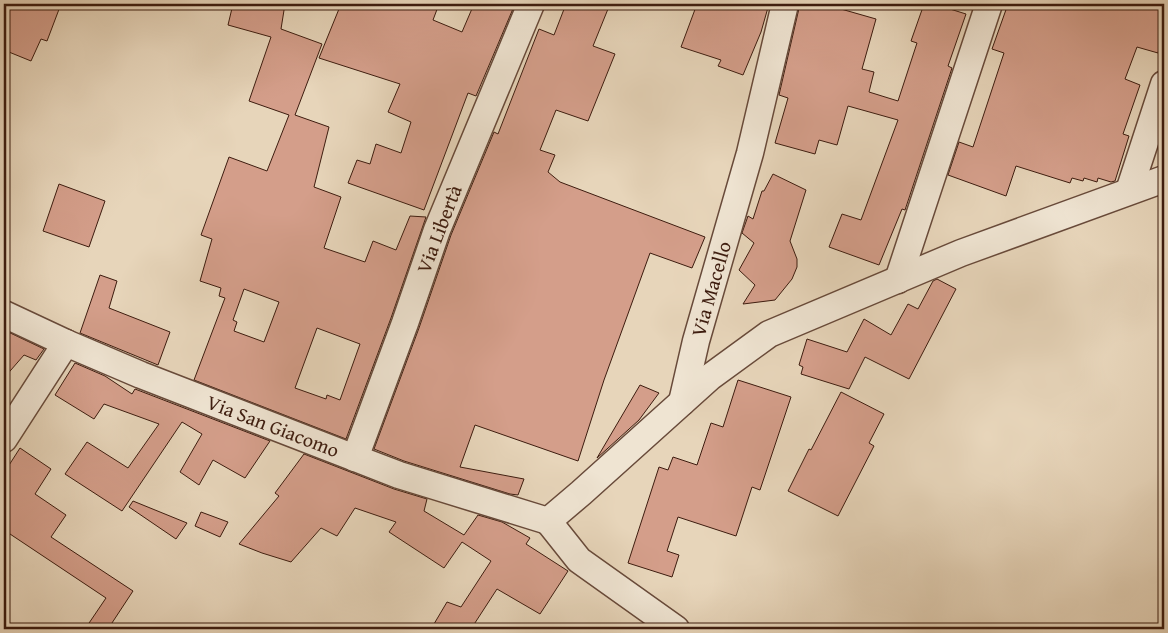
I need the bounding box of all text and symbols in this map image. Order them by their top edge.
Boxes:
street label: Via Libertà [408,180,469,277]
street label: Via Macello [683,238,738,340]
street label: Via San Giacomo [203,387,344,464]

